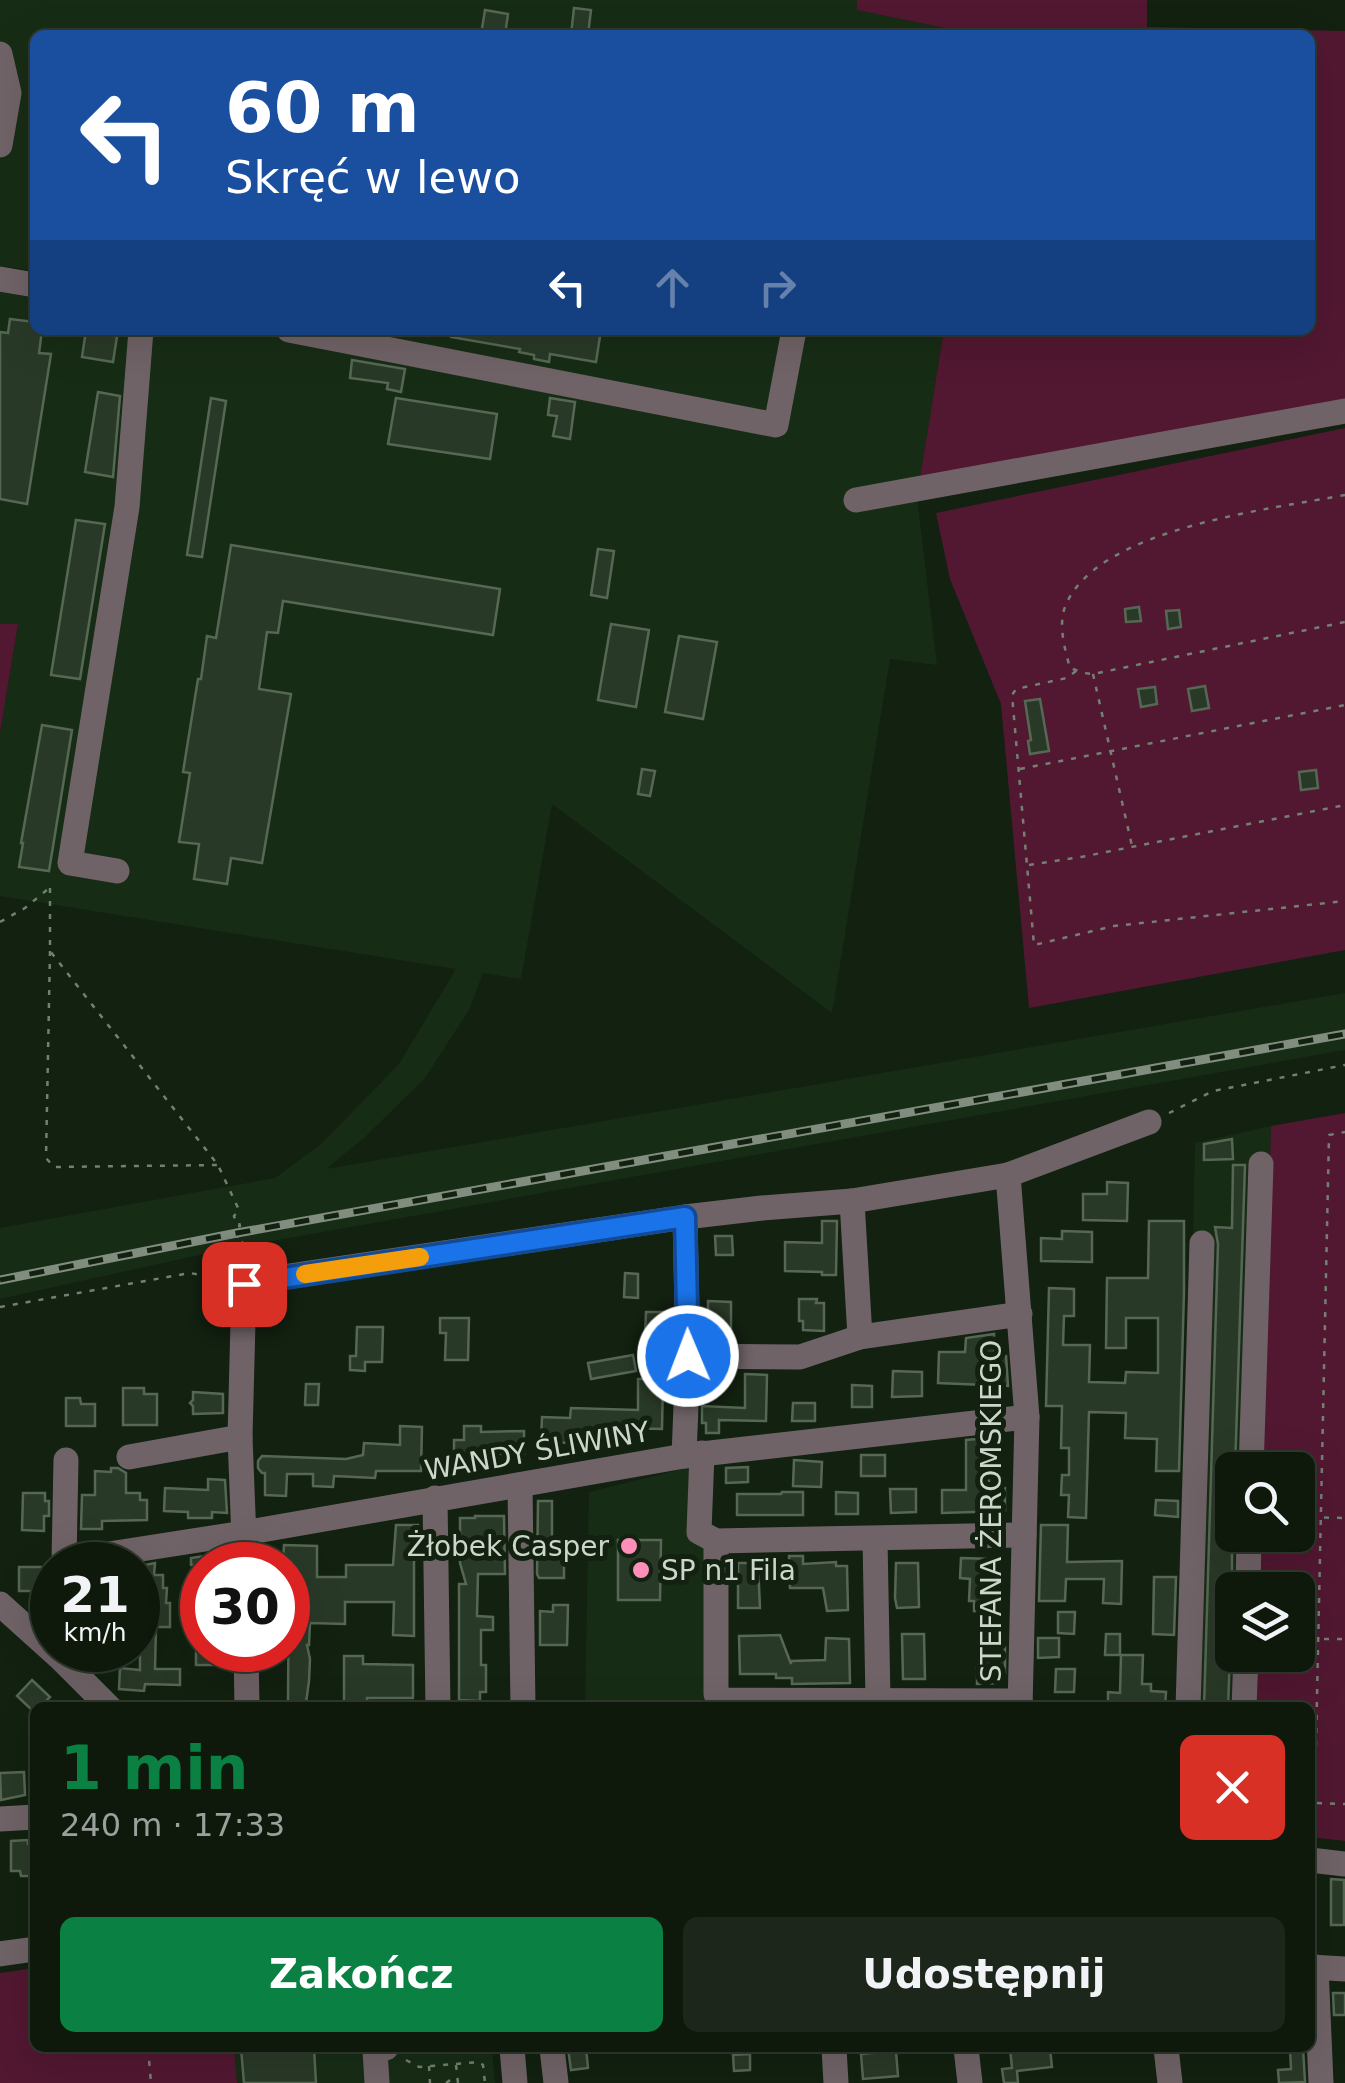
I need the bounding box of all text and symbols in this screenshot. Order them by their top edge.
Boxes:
text: 60 m [225,67,420,149]
icon: left [60,70,190,200]
text: Skręć w lewo [225,151,521,204]
icon: left [540,260,595,315]
icon: ahead [645,260,700,315]
icon: right [750,260,805,315]
pin [202,1242,287,1327]
icon: arrive [217,1257,272,1312]
position arrow [636,1304,740,1408]
street label: STEFANA ŻEROMSKIEGO [975,1340,1008,1682]
street label: WANDY ŚLIWINY [422,1414,653,1487]
map controls [1215,1452,1315,1672]
button: search [1215,1452,1315,1552]
place label: Żłobek Casper [407,1530,609,1563]
marker: Żłobek Casper [618,1535,640,1557]
speed limit sign: 30 [180,1542,310,1672]
place label: SP n1 Fila [661,1554,796,1587]
marker: SP n1 Fila [630,1559,652,1581]
text: 21 [60,1566,130,1624]
button: layers [1215,1572,1315,1672]
text: km/h [63,1618,127,1647]
text: 1 min [60,1733,248,1803]
button: close [1180,1735,1285,1840]
text: 240 m · 17:33 [60,1806,285,1844]
button: Zakończ [60,1917,663,2032]
button: Udostępnij [683,1917,1285,2032]

